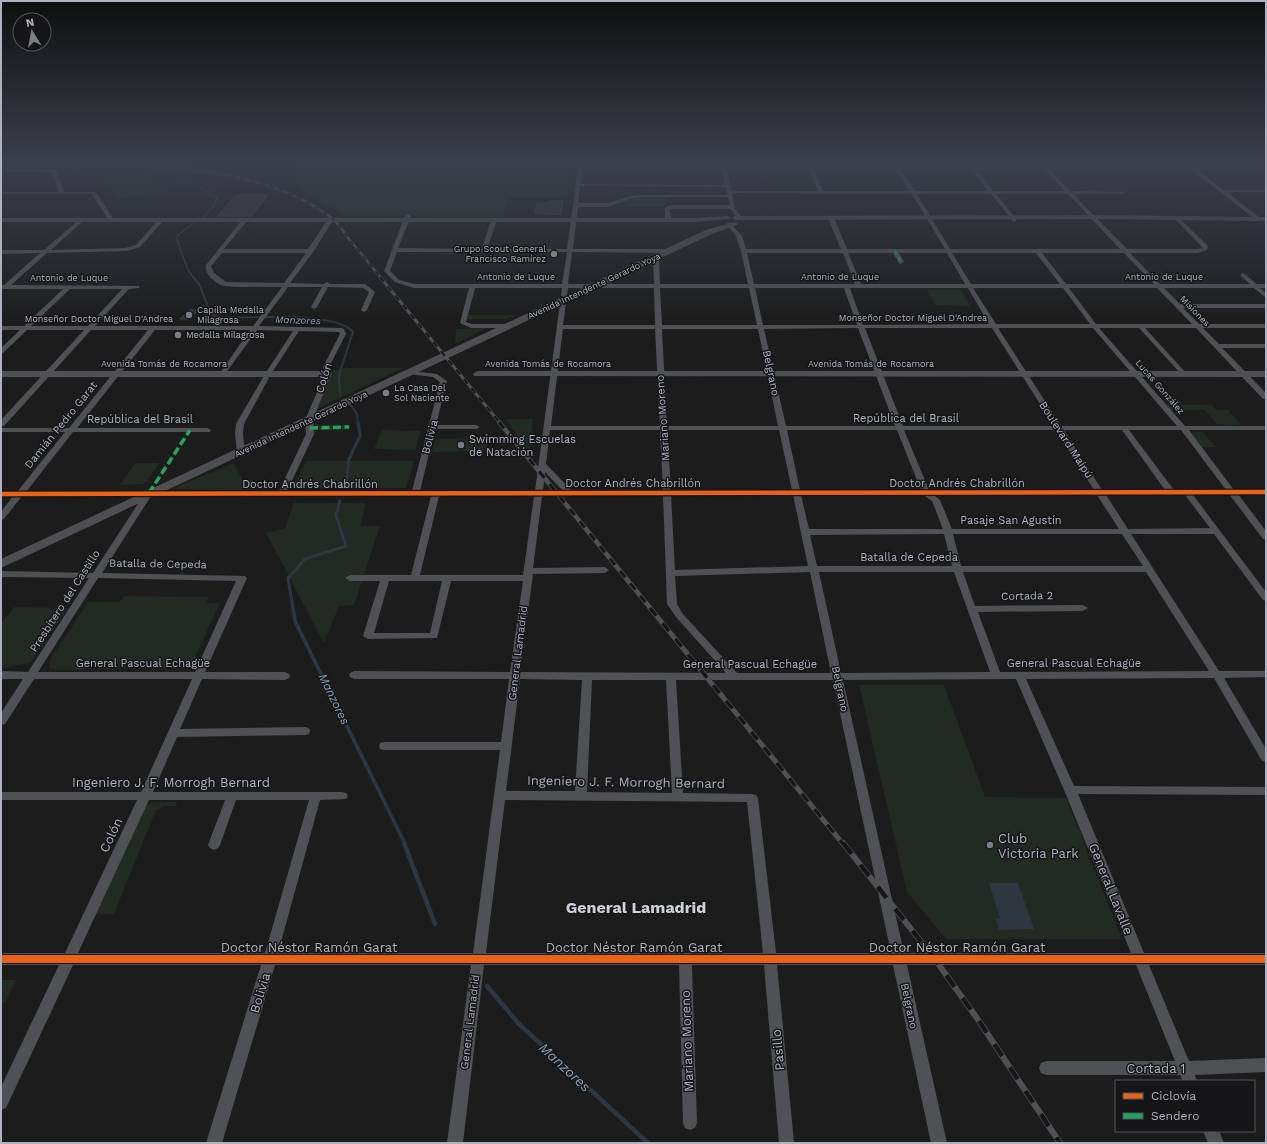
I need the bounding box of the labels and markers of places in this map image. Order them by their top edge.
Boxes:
place label: Grupo Scout General Francisco Ramírez [454,244,546,264]
marker: Grupo Scout General Francisco Ramírez [549,249,559,259]
place label: Capilla Medalla Milagrosa [197,305,264,325]
marker: Capilla Medalla Milagrosa [184,310,194,320]
marker: Medalla Milagrosa [173,330,183,340]
place label: Medalla Milagrosa [186,330,265,340]
place label: La Casa Del Sol Naciente [394,383,449,403]
marker: La Casa Del Sol Naciente [381,388,391,398]
place label: Swimming Escuelas de Natación [469,433,576,459]
marker: Swimming Escuelas de Natación [456,440,466,450]
place label: Club Victoria Park [998,831,1079,861]
marker: Club Victoria Park [985,840,995,850]

